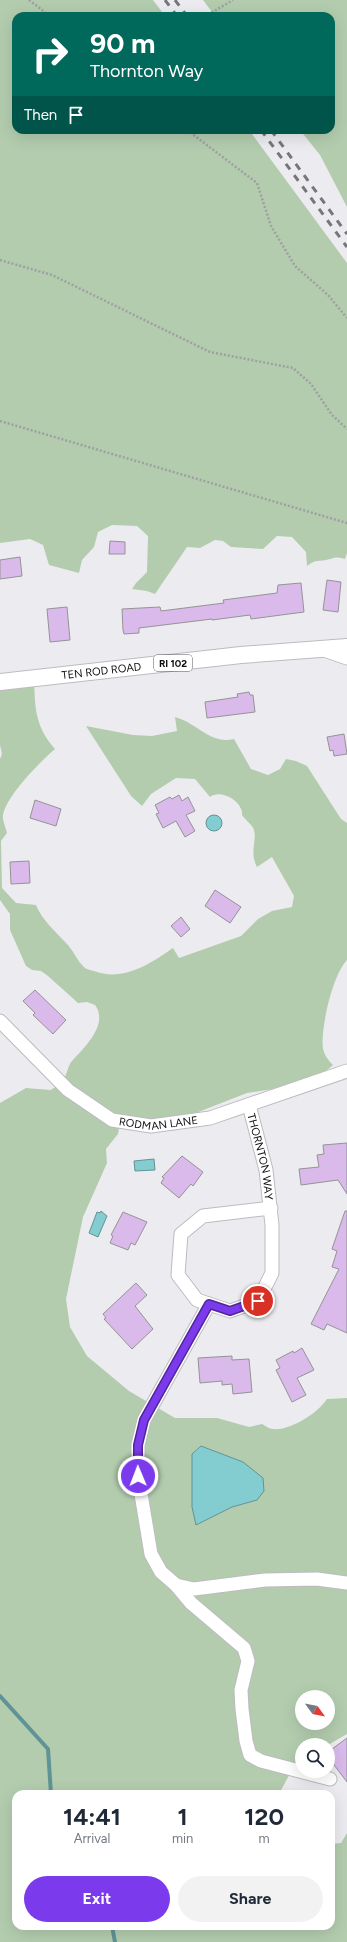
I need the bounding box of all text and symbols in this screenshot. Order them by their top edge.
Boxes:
text: 90 m [90,26,155,60]
icon: right [24,28,76,80]
text: Thornton Way [90,60,203,82]
icon: arrive [65,104,87,126]
text: Then [24,106,57,124]
road number: RI 102 [154,655,192,671]
street label: TEN ROD ROAD [61,660,142,682]
street label: THORNTON WAY [244,1112,275,1201]
street label: RODMAN LANE [118,1114,199,1133]
pin [241,1284,275,1318]
icon: arrive [247,1290,269,1312]
position arrow [117,1455,159,1497]
north arrow [295,1690,335,1730]
map controls [295,1690,335,1778]
button: search [295,1738,335,1778]
text: 14:41 [63,1802,121,1831]
text: 1 [178,1802,188,1831]
text: 120 [244,1802,284,1831]
text: Arrival [74,1831,110,1846]
text: min [172,1831,193,1846]
text: m [259,1831,270,1846]
button: Exit [24,1876,170,1922]
button: Share [178,1876,323,1922]

